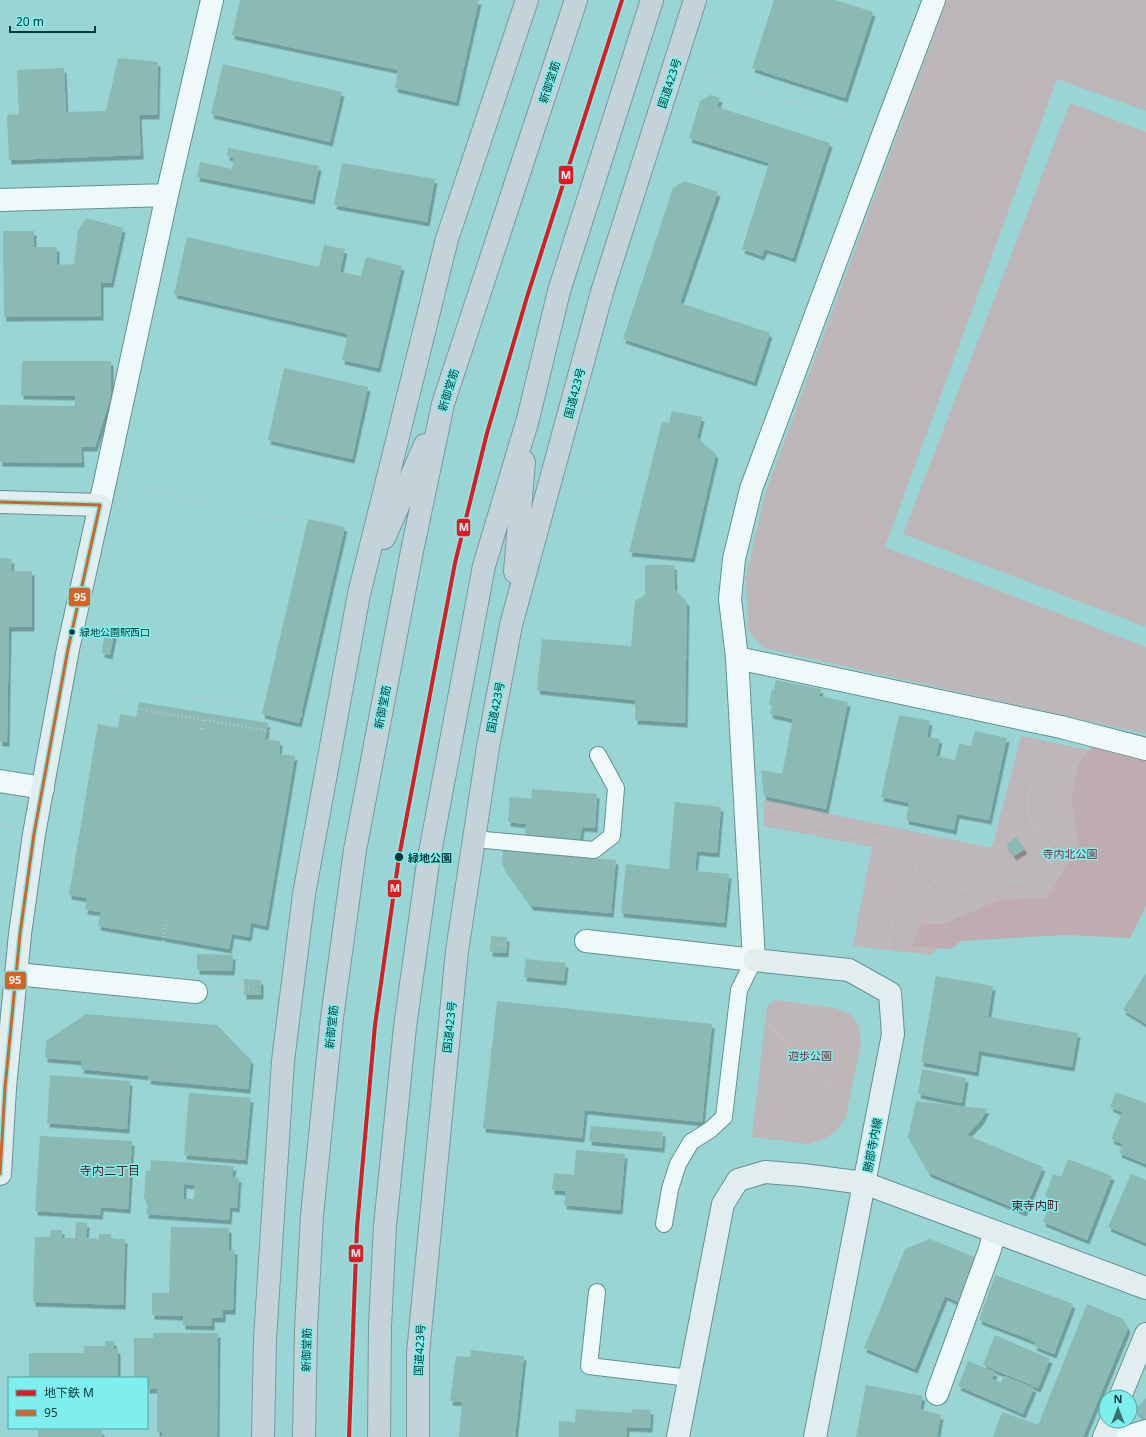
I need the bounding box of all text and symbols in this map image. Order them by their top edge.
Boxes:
scale bar [10,8,95,34]
text: 20 m [16,13,44,30]
street label: 国道423号 [654,56,684,110]
street label: 新御堂筋 [535,59,563,105]
line badge: M [558,165,574,185]
text: M [561,167,571,182]
street label: 国道423号 [560,366,588,420]
street label: 新御堂筋 [434,367,462,413]
line badge: M [456,518,471,537]
text: M [459,519,469,534]
line badge: 95 [68,587,91,607]
text: 95 [74,589,86,604]
place label: 緑地公園駅西口 [80,625,150,639]
marker: 緑地公園駅西口 [67,627,77,637]
street label: 国道423号 [483,680,507,734]
street label: 新御堂筋 [370,684,394,730]
park label: 寺内北公園 [1043,846,1098,861]
place label: 緑地公園 [408,850,452,865]
marker: 緑地公園 [393,851,405,863]
line badge: M [387,879,402,898]
text: M [390,880,400,895]
line badge: 95 [4,971,27,990]
text: 95 [9,972,21,987]
street label: 国道423号 [439,1000,459,1054]
street label: 新御堂筋 [321,1004,341,1050]
park label: 遊歩公園 [788,1048,832,1063]
street label: 勝部寺内線 [859,1117,885,1173]
district label: 寺内二丁目 [80,1162,140,1179]
district label: 東寺内町 [1011,1197,1059,1214]
line badge: M [348,1244,364,1263]
text: M [351,1245,361,1260]
street label: 国道423号 [410,1324,428,1376]
street label: 新御堂筋 [298,1328,314,1372]
legend [8,1377,148,1429]
text: 地下鉄 M [44,1384,94,1401]
north arrow [1098,1389,1138,1429]
text: N [1114,1391,1122,1406]
text: 95 [44,1404,58,1421]

